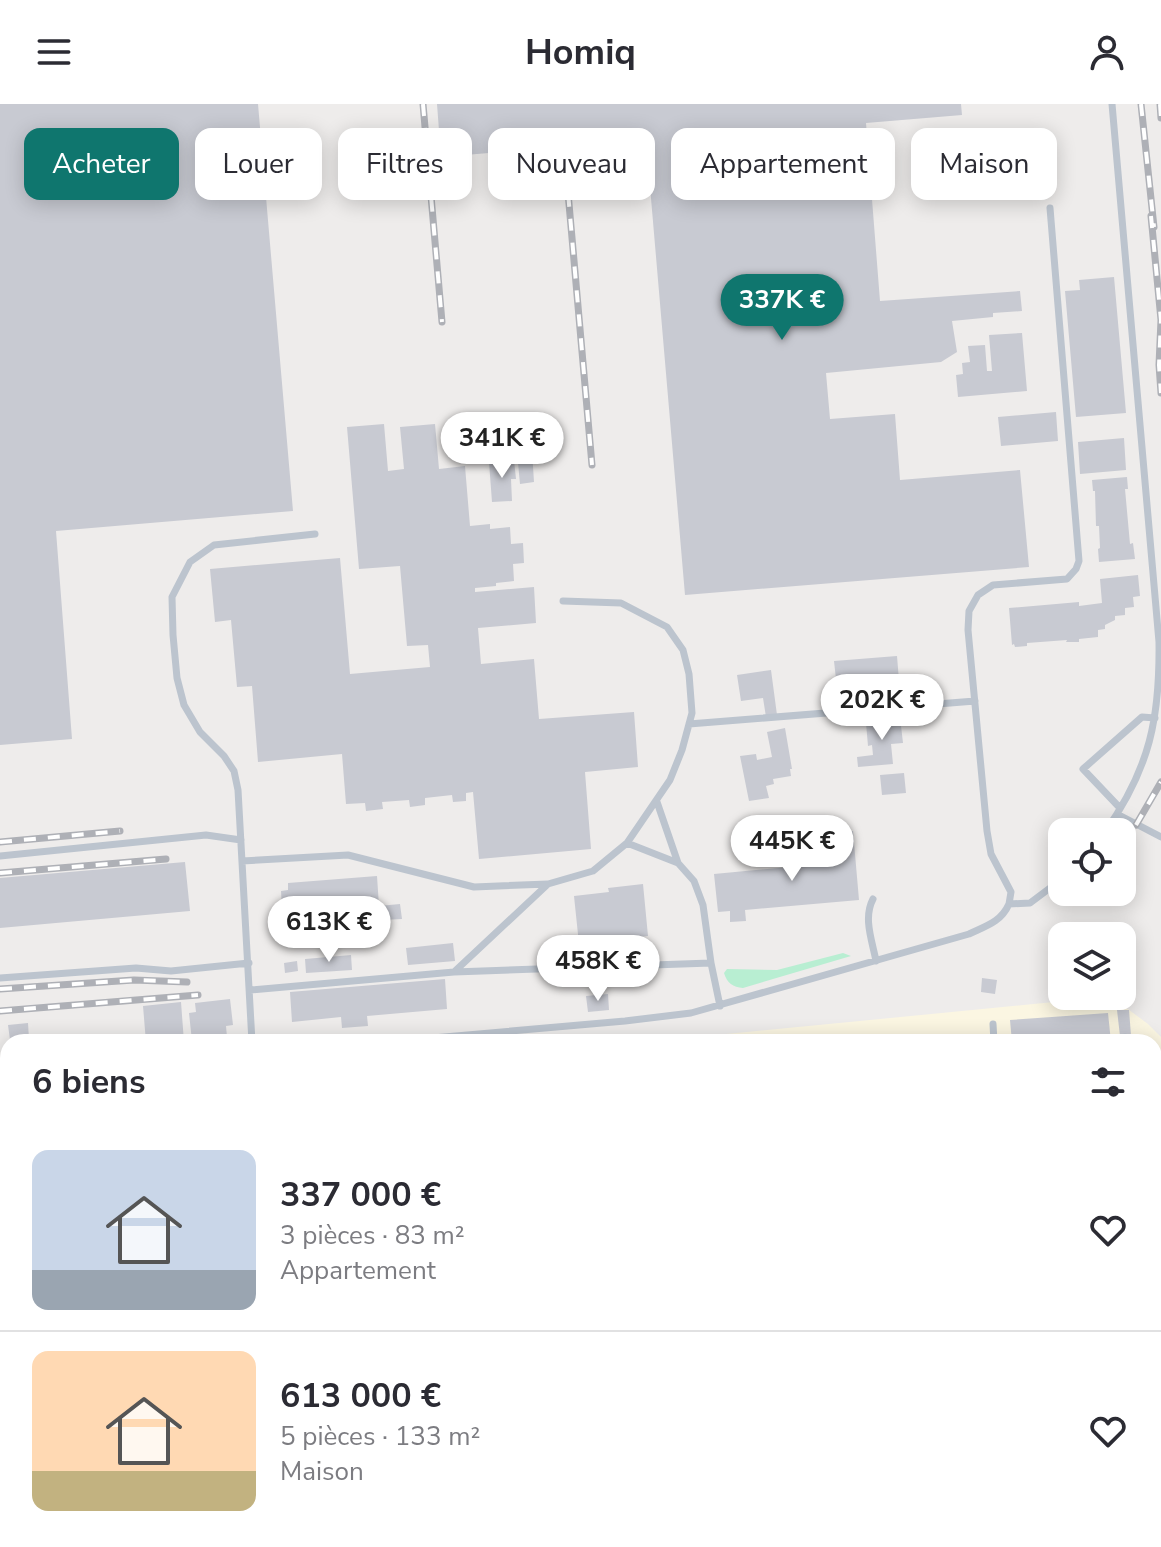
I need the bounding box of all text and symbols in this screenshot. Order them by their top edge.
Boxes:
text: Homiq [525,28,636,77]
icon: menu [32,30,76,74]
icon: person [1085,30,1129,74]
chip: Acheter [24,128,179,200]
chip: Louer [195,128,322,200]
chip: Filtres [338,128,472,200]
chip: Nouveau [488,128,655,200]
chip: Appartement [671,128,895,200]
chip: Maison [911,128,1057,200]
pin: 337K € [717,274,847,342]
text: 337K € [739,282,825,317]
pin: 341K € [437,412,567,480]
text: 341K € [459,420,545,455]
pin: 202K € [817,674,947,742]
text: 202K € [839,682,925,717]
pin: 445K € [727,815,857,883]
map controls [1048,818,1136,1010]
button: locate [1048,818,1136,906]
text: 445K € [749,823,835,858]
pin: 613K € [264,896,394,964]
text: 613K € [286,904,372,939]
button: layers [1048,922,1136,1010]
pin: 458K € [533,935,663,1003]
text: 458K € [555,943,641,978]
text: 6 biens [32,1059,146,1105]
icon: filters [1086,1060,1130,1104]
text: 337 000 € [280,1172,441,1218]
icon: home [96,1182,192,1278]
icon: heart [1086,1208,1130,1252]
text: 3 pièces · 83 m² [280,1218,465,1253]
text: Appartement [280,1253,436,1288]
text: 613 000 € [280,1373,441,1419]
icon: home [96,1383,192,1479]
icon: heart [1086,1409,1130,1453]
text: 5 pièces · 133 m² [280,1419,480,1454]
text: Maison [280,1454,364,1489]

